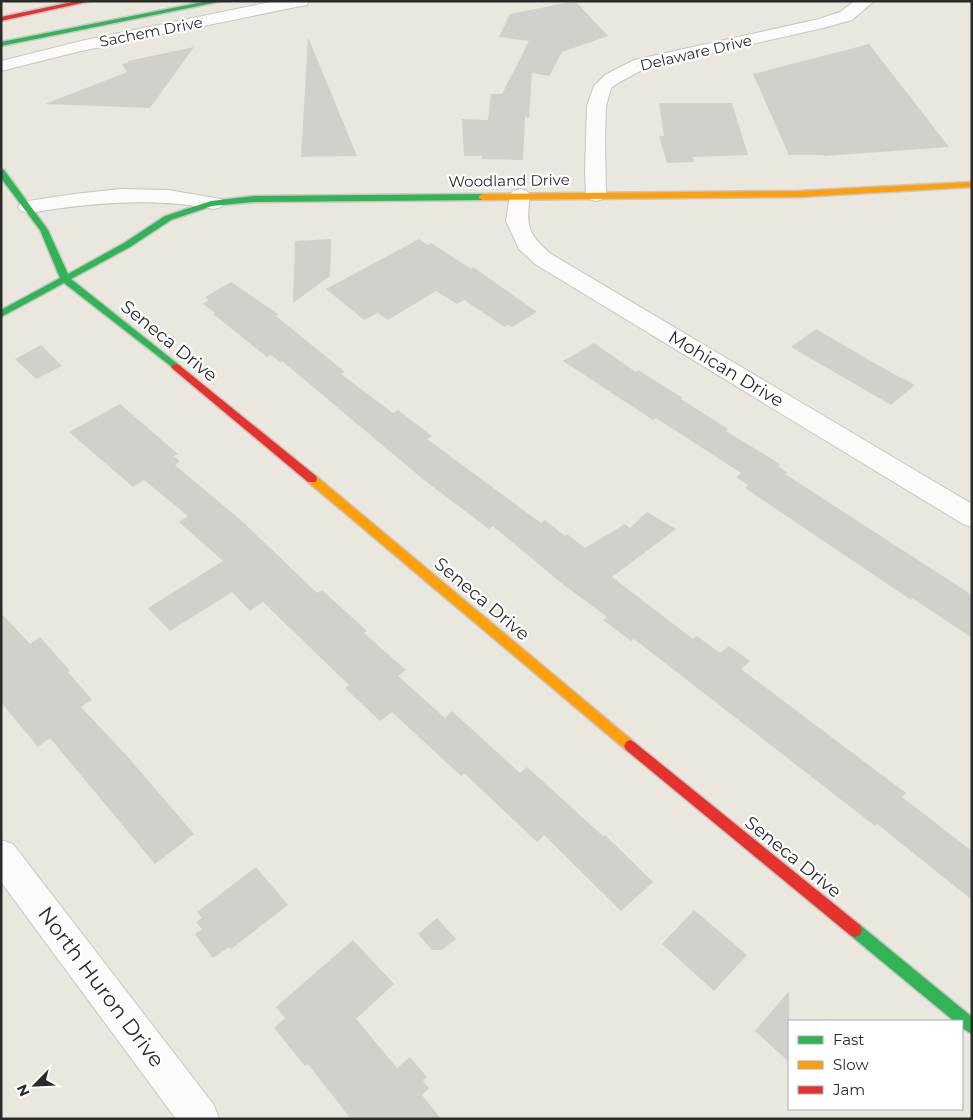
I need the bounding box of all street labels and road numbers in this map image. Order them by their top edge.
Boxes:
street label: Sachem Drive [98,12,204,51]
street label: Delaware Drive [638,30,754,75]
street label: Woodland Drive [448,170,570,191]
street label: Seneca Drive [116,295,222,387]
street label: Mohican Drive [664,326,788,412]
street label: Seneca Drive [430,553,534,645]
street label: Seneca Drive [740,811,846,903]
street label: North Huron Drive [33,902,170,1072]

